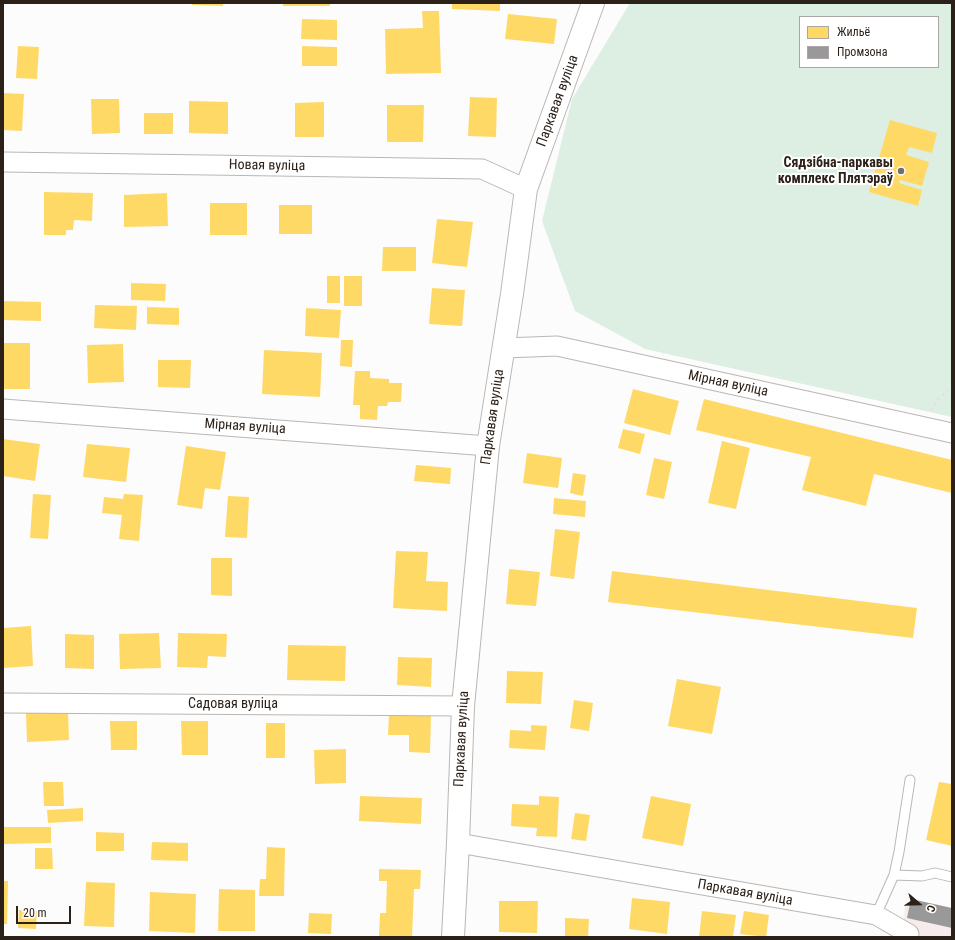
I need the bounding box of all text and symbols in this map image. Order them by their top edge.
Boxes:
legend [799,16,939,68]
text: Жильё [837,25,870,39]
text: Промзона [837,45,887,59]
street label: Паркавая вуліца [534,53,582,149]
place label: Сядзібна-паркавы комплекс Плятэраў [778,155,893,188]
street label: Новая вуліца [229,157,305,175]
marker: Сядзібна-паркавы комплекс Плятэраў [896,166,906,176]
street label: Мірная вуліца [686,367,770,401]
street label: Паркавая вуліца [478,368,508,466]
street label: Мірная вуліца [204,416,286,438]
street label: Паркавая вуліца [451,690,473,788]
street label: Садовая вуліца [188,696,278,712]
street label: Паркавая вуліца [696,876,794,910]
north arrow [899,884,939,924]
scale bar [18,898,73,924]
text: С [924,903,938,913]
text: 20 m [23,906,47,920]

